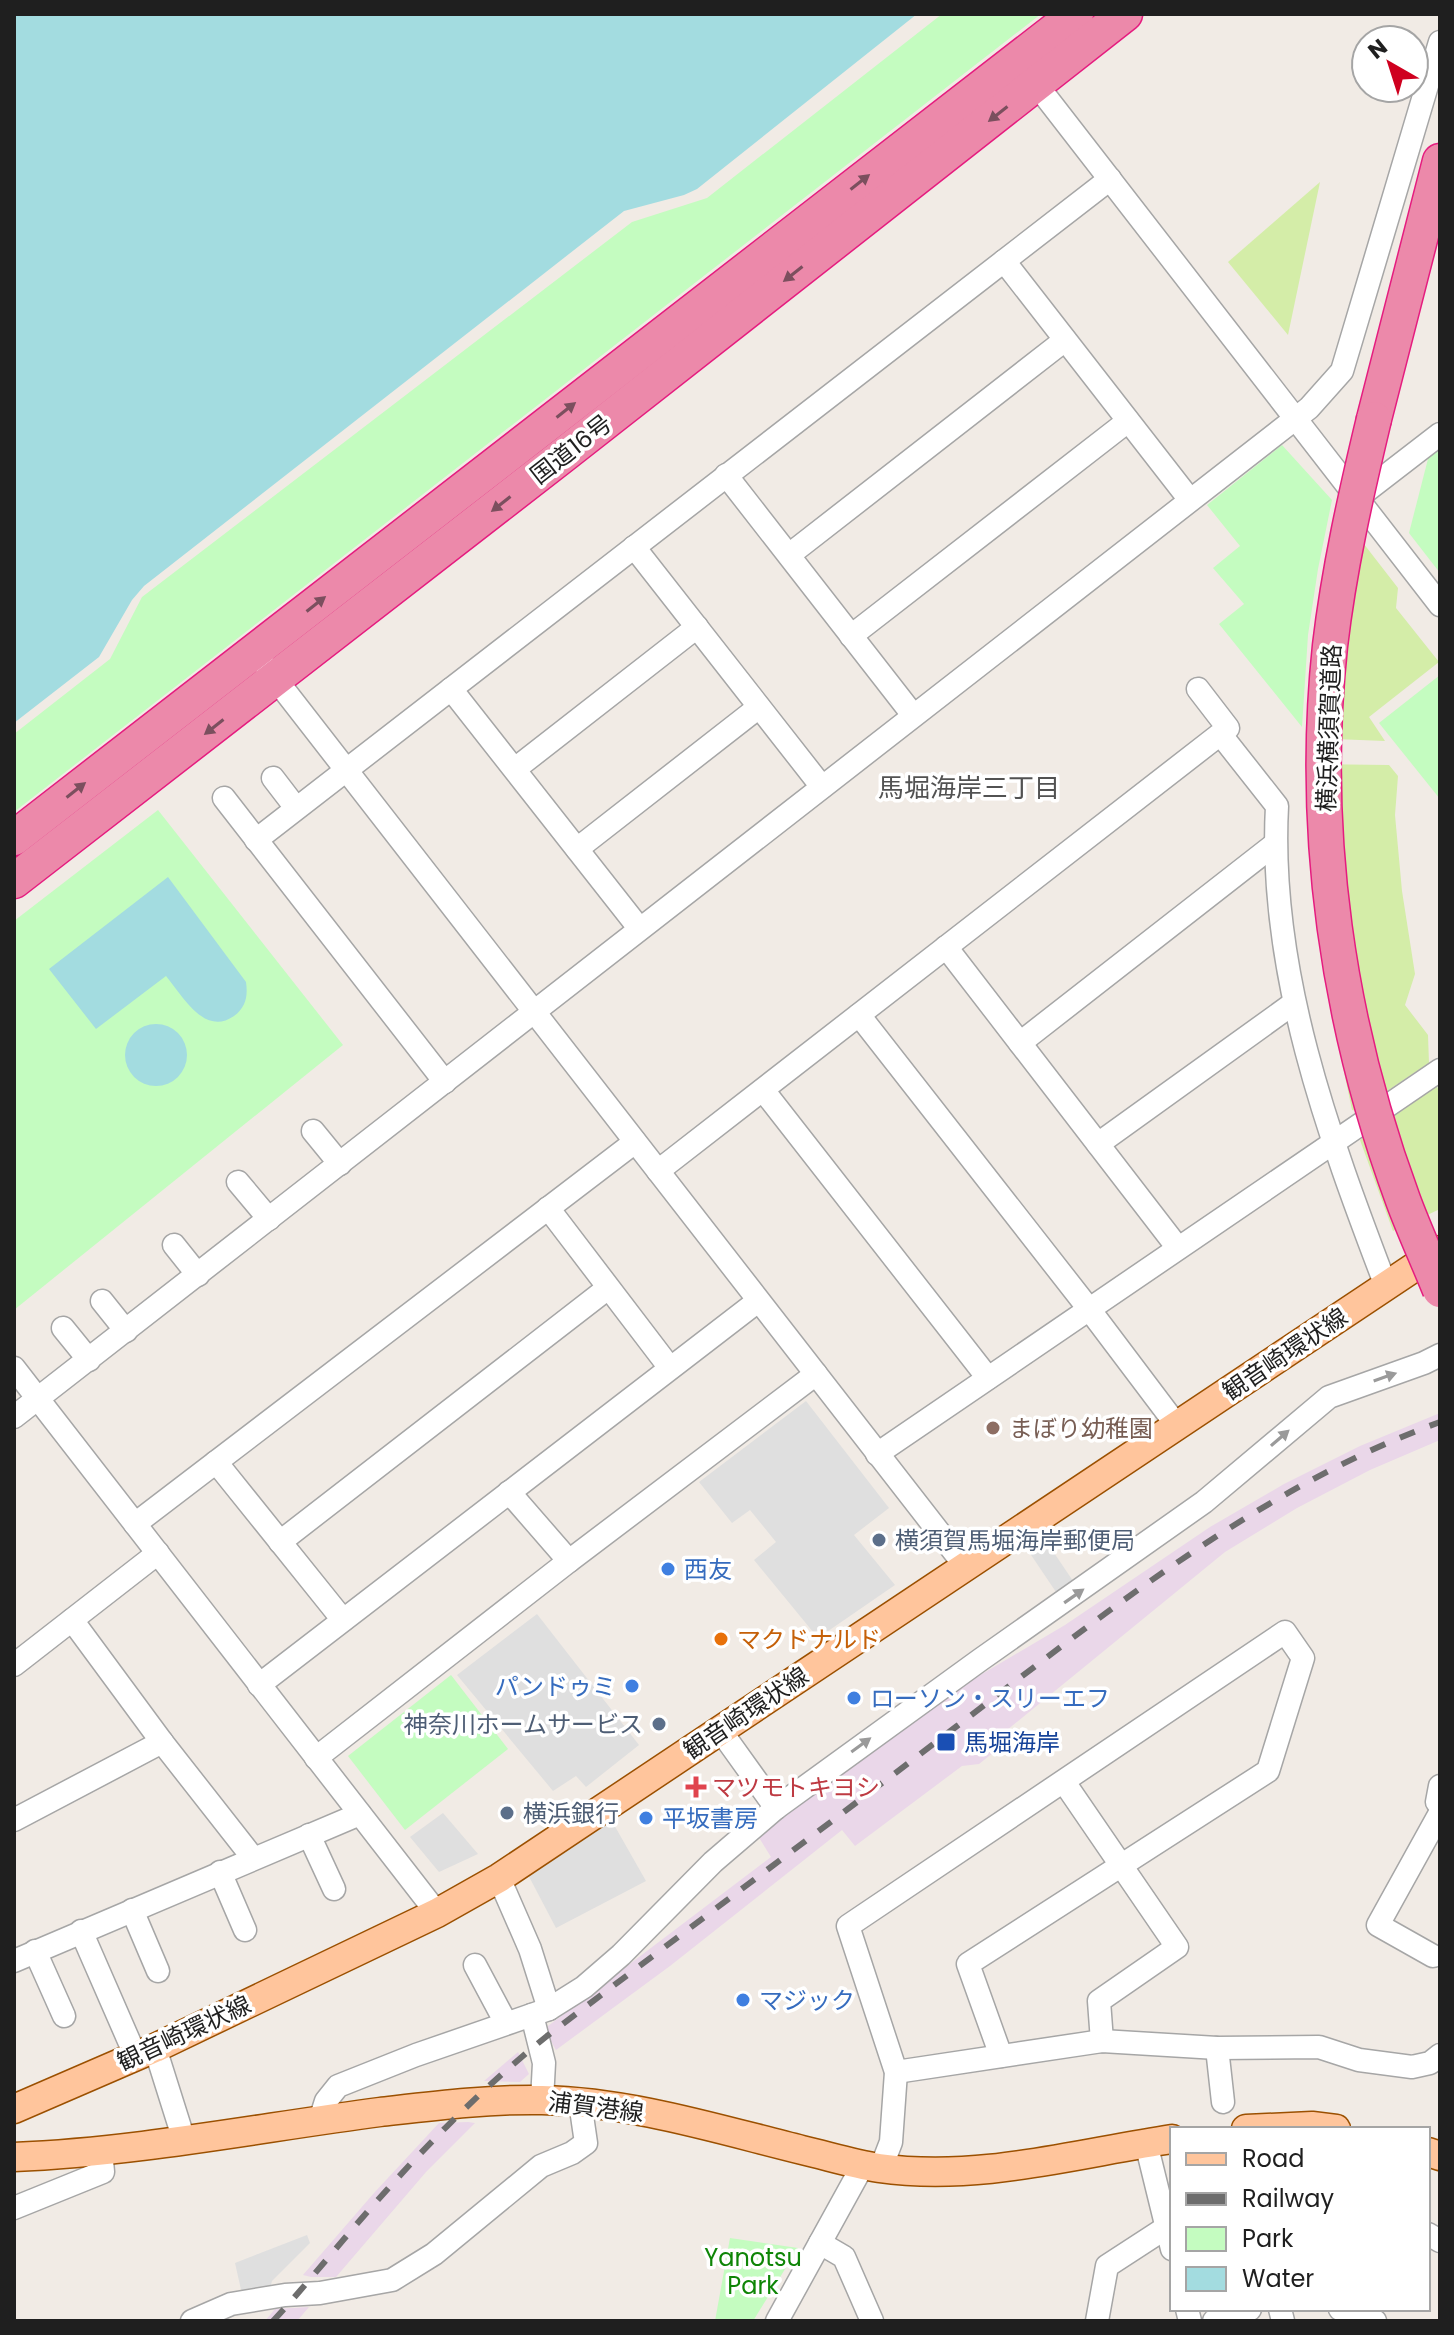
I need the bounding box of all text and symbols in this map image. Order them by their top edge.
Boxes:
north arrow [1350,24,1430,104]
text: N [1362,32,1394,66]
one-way arrow [988,105,1008,121]
one-way arrow [849,174,870,190]
one-way arrow [783,266,803,282]
one-way arrow [556,402,576,418]
street label: 国道16号 [523,407,619,491]
one-way arrow [491,495,511,512]
one-way arrow [306,596,326,612]
street label: 横浜横須賀道路 [1310,643,1348,813]
one-way arrow [204,718,224,734]
district label: 馬堀海岸三丁目 [878,770,1060,806]
one-way arrow [66,783,86,799]
street label: 観音崎環状線 [1216,1300,1354,1408]
one-way arrow [1373,1370,1397,1383]
place label: まぼり幼稚園 [1009,1412,1153,1445]
marker: まぼり幼稚園 [984,1419,1002,1437]
one-way arrow [1270,1430,1290,1447]
place label: 横須賀馬堀海岸郵便局 [895,1524,1135,1557]
marker: 横須賀馬堀海岸郵便局 [870,1531,888,1549]
place label: 西友 [684,1553,732,1586]
marker: 西友 [659,1560,677,1578]
one-way arrow [1063,1589,1084,1604]
place label: マクドナルド [737,1623,881,1656]
marker: マクドナルド [712,1630,730,1648]
street label: 観音崎環状線 [677,1659,815,1767]
place label: パンドゥミ [495,1670,616,1703]
marker: パンドゥミ [623,1677,641,1695]
place label: ローソン・スリーエフ [870,1682,1110,1715]
marker: ローソン・スリーエフ [845,1689,863,1707]
place label: 神奈川ホームサービス [404,1708,643,1741]
marker: 神奈川ホームサービス [650,1715,668,1733]
place label: 馬堀海岸 [964,1726,1060,1759]
marker: 馬堀海岸 [935,1731,957,1753]
one-way arrow [850,1737,872,1753]
place label: マツモトキヨシ [712,1771,880,1804]
marker: マツモトキヨシ [687,1778,705,1796]
place label: 横浜銀行 [523,1797,619,1830]
place label: 平坂書房 [662,1802,758,1835]
marker: 横浜銀行 [498,1804,516,1822]
marker: 平坂書房 [637,1809,655,1827]
place label: マジック [759,1984,855,2017]
street label: 観音崎環状線 [112,1988,256,2078]
marker: マジック [734,1991,752,2009]
street label: 浦賀港線 [546,2085,646,2129]
legend [1170,2127,1430,2311]
text: Road [1242,2142,1304,2175]
text: Railway [1242,2182,1335,2215]
text: Park [1242,2222,1294,2255]
park label: Yanotsu Park [704,2241,802,2302]
text: Water [1242,2262,1314,2295]

